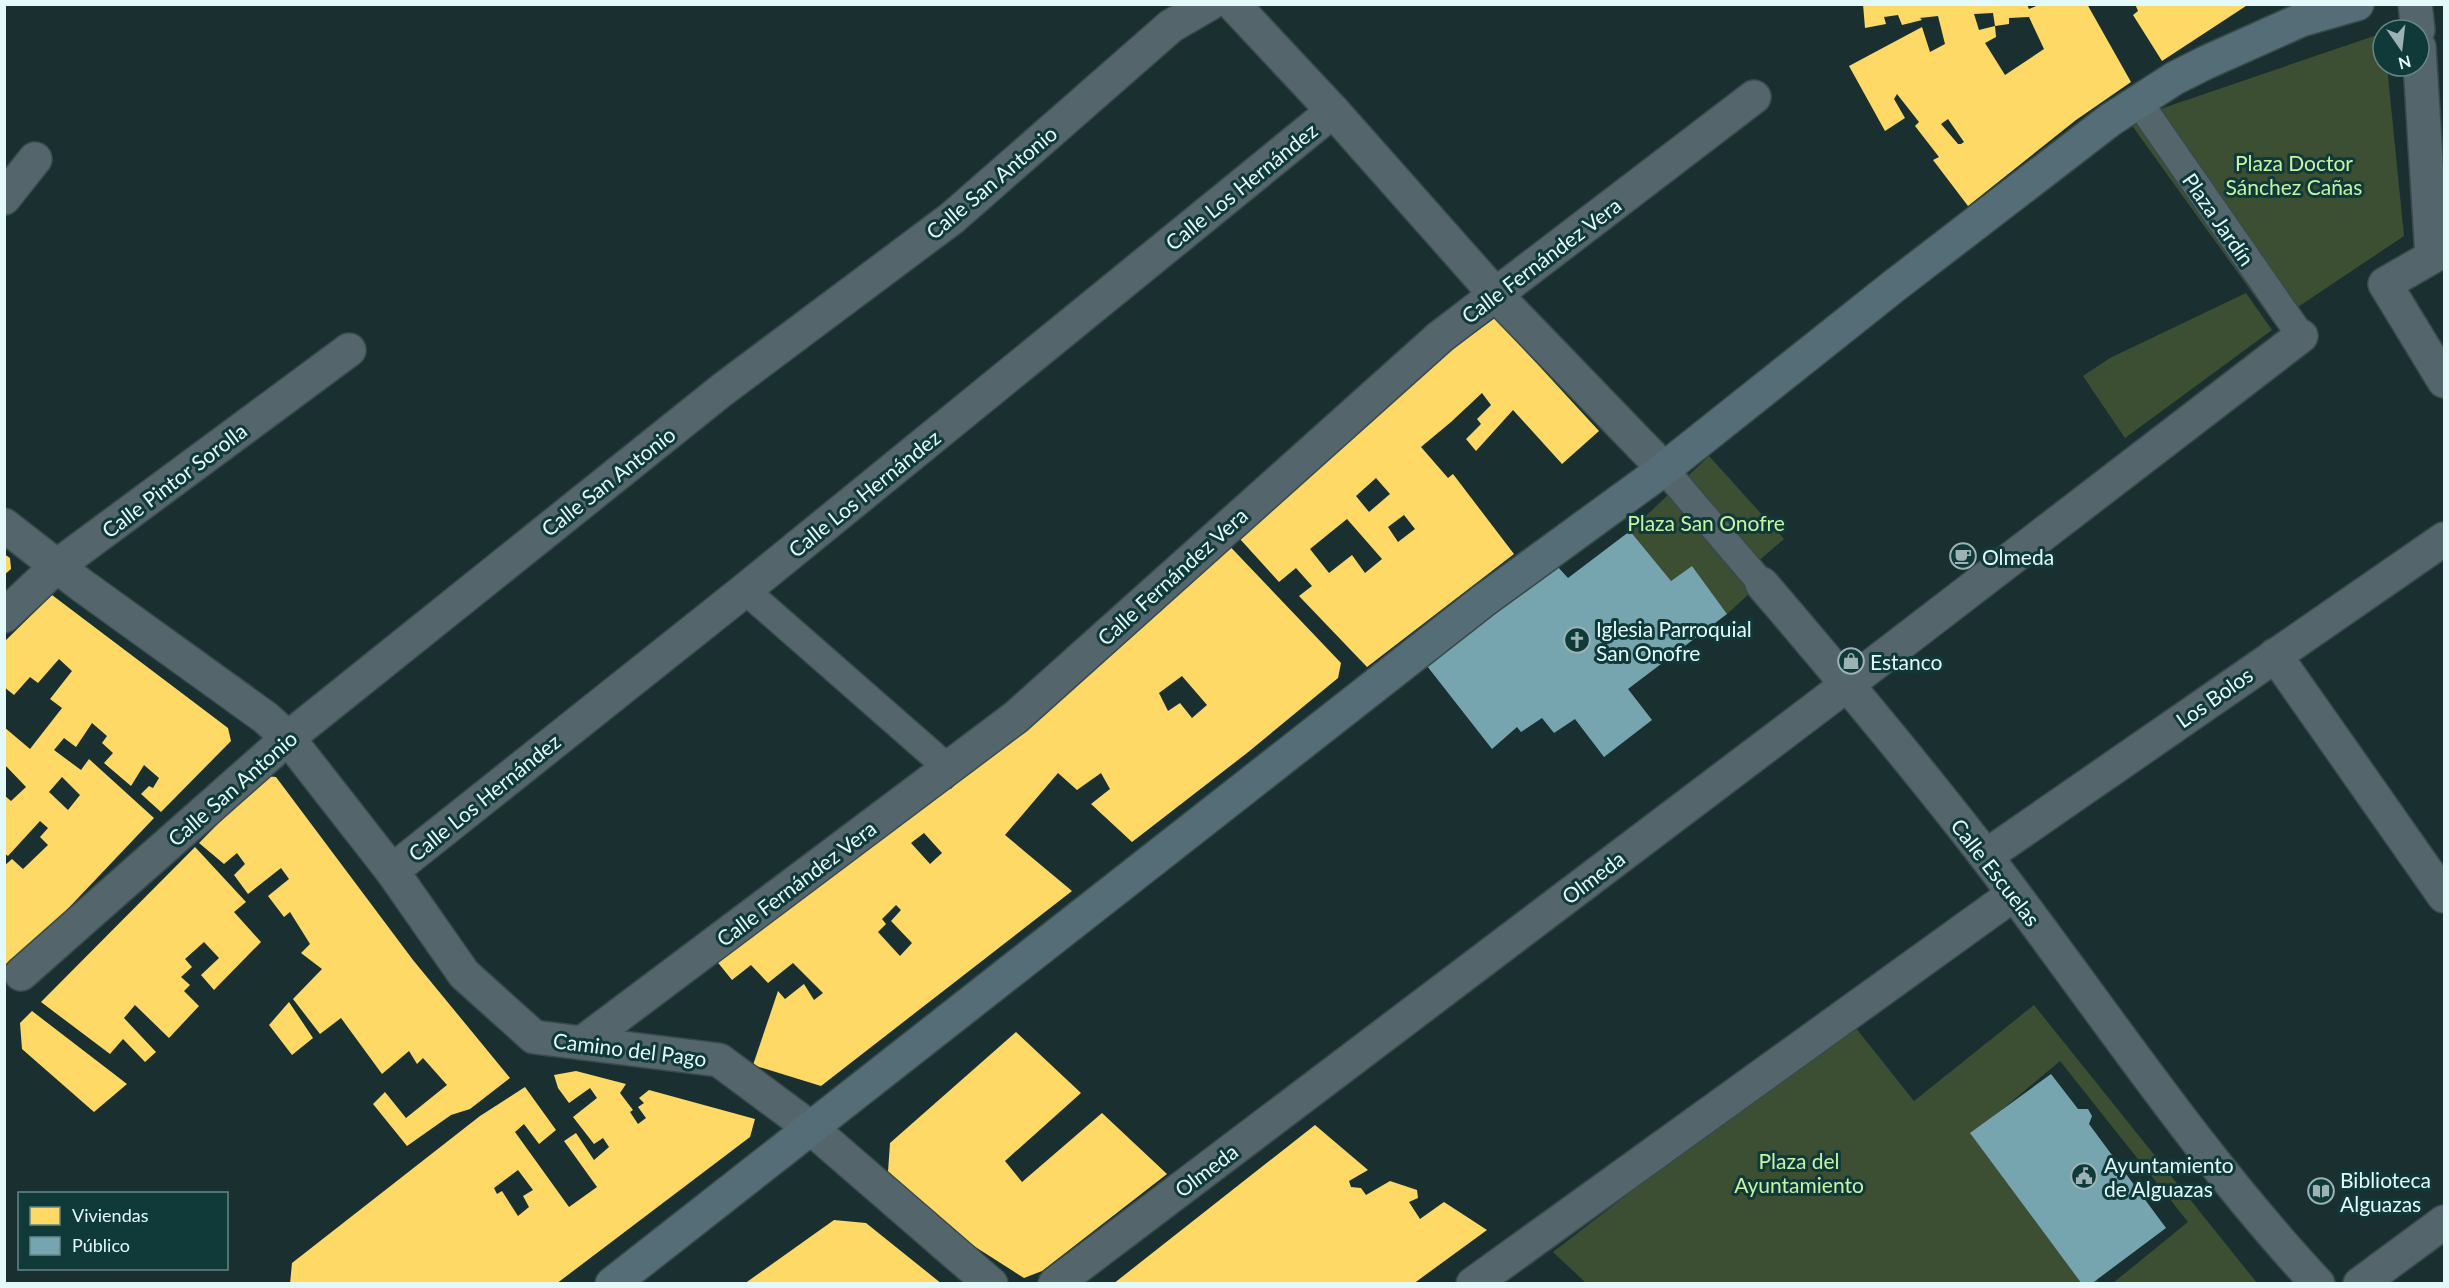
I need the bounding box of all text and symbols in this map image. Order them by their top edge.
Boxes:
north arrow [2371,18,2431,78]
text: N [2396,52,2413,74]
street label: Calle Los Hernández [1160,117,1322,255]
street label: Calle San Antonio [921,120,1061,244]
park label: Plaza Doctor Sánchez Cañas [2226,150,2362,199]
street label: Plaza Jardín [2178,168,2260,270]
street label: Calle Fernández Vera [1456,192,1626,328]
street label: Calle Pintor Sorolla [97,417,251,543]
street label: Calle San Antonio [536,421,680,541]
street label: Calle Los Hernández [783,424,945,562]
street label: Calle Fernández Vera [1092,502,1252,650]
park label: Plaza San Onofre [1627,510,1785,535]
cafe icon: Olmeda [1948,541,1978,571]
place label: Olmeda [1982,544,2054,569]
place label: Iglesia Parroquial San Onofre [1596,616,1752,665]
church icon: Iglesia Parroquial San Onofre [1562,625,1592,655]
shop icon: Estanco [1836,646,1866,676]
place label: Estanco [1870,649,1943,674]
street label: Los Bolos [2171,662,2257,732]
street label: Calle San Antonio [162,725,302,851]
street label: Calle Los Hernández [403,728,565,866]
street label: Calle Escuelas [1946,813,2046,931]
street label: Calle Fernández Vera [711,815,881,951]
street label: Olmeda [1557,845,1629,909]
street label: Camino del Pago [552,1027,708,1071]
street label: Olmeda [1170,1138,1242,1202]
park label: Plaza del Ayuntamiento [1734,1148,1864,1197]
place label: Ayuntamiento de Alguazas [2104,1152,2234,1201]
public building icon: Ayuntamiento de Alguazas [2069,1161,2099,1191]
place label: Biblioteca Alguazas [2340,1167,2431,1216]
library icon: Biblioteca Alguazas [2306,1176,2336,1206]
legend [18,1192,228,1270]
text: Viviendas [72,1204,149,1226]
text: Público [72,1234,130,1256]

